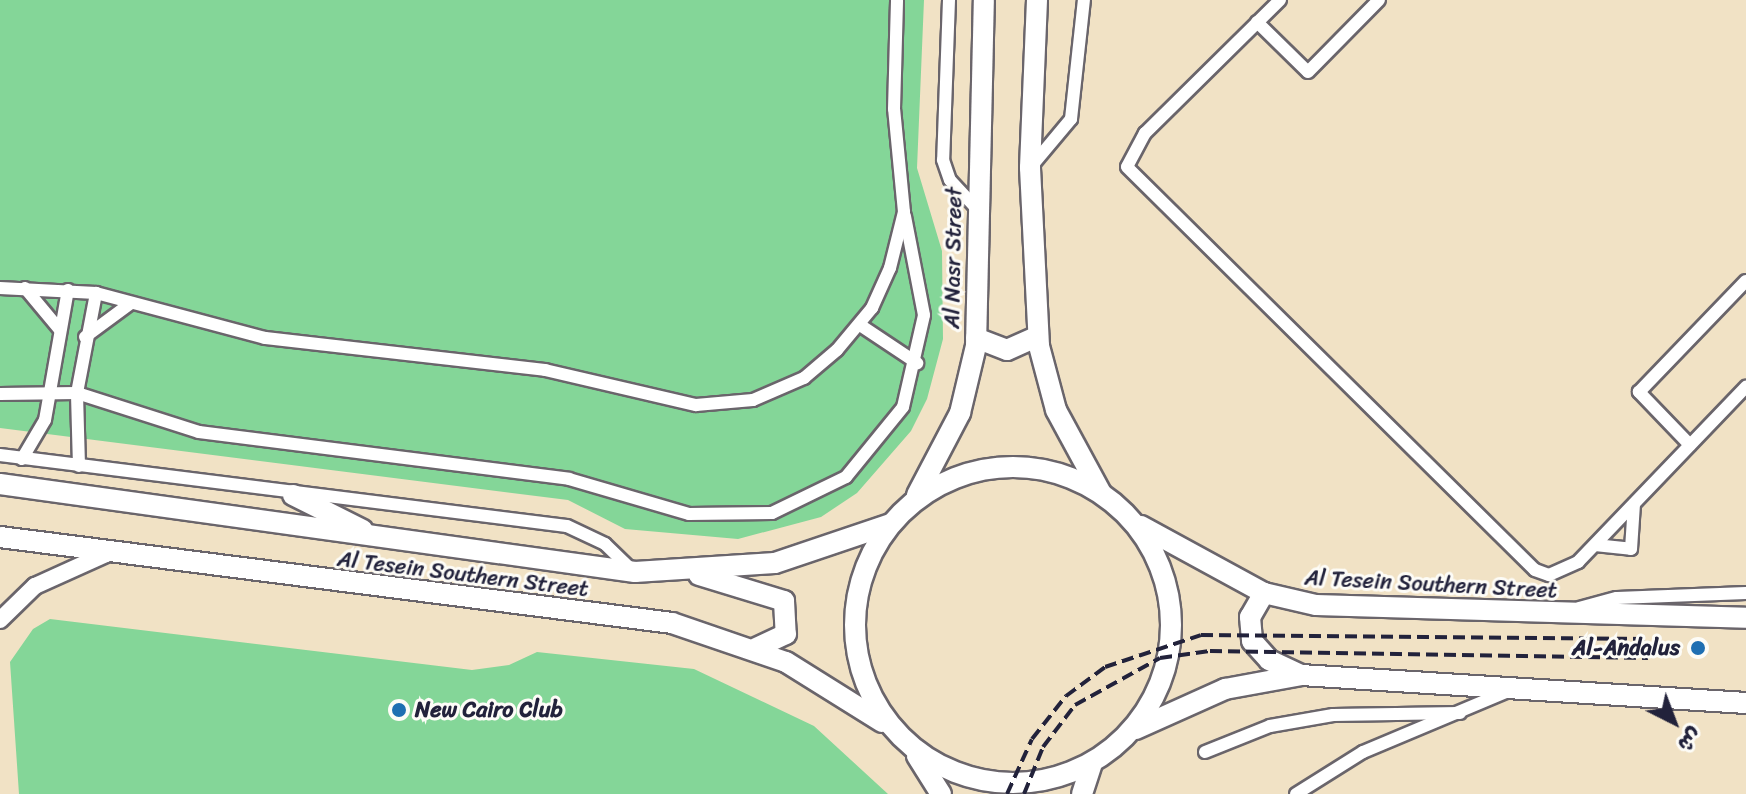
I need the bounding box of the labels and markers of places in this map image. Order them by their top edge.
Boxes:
place label: Al-Andalus [1572,635,1680,661]
marker: Al-Andalus [1687,637,1709,659]
place label: New Cairo Club [415,697,562,723]
marker: New Cairo Club [390,701,408,719]

